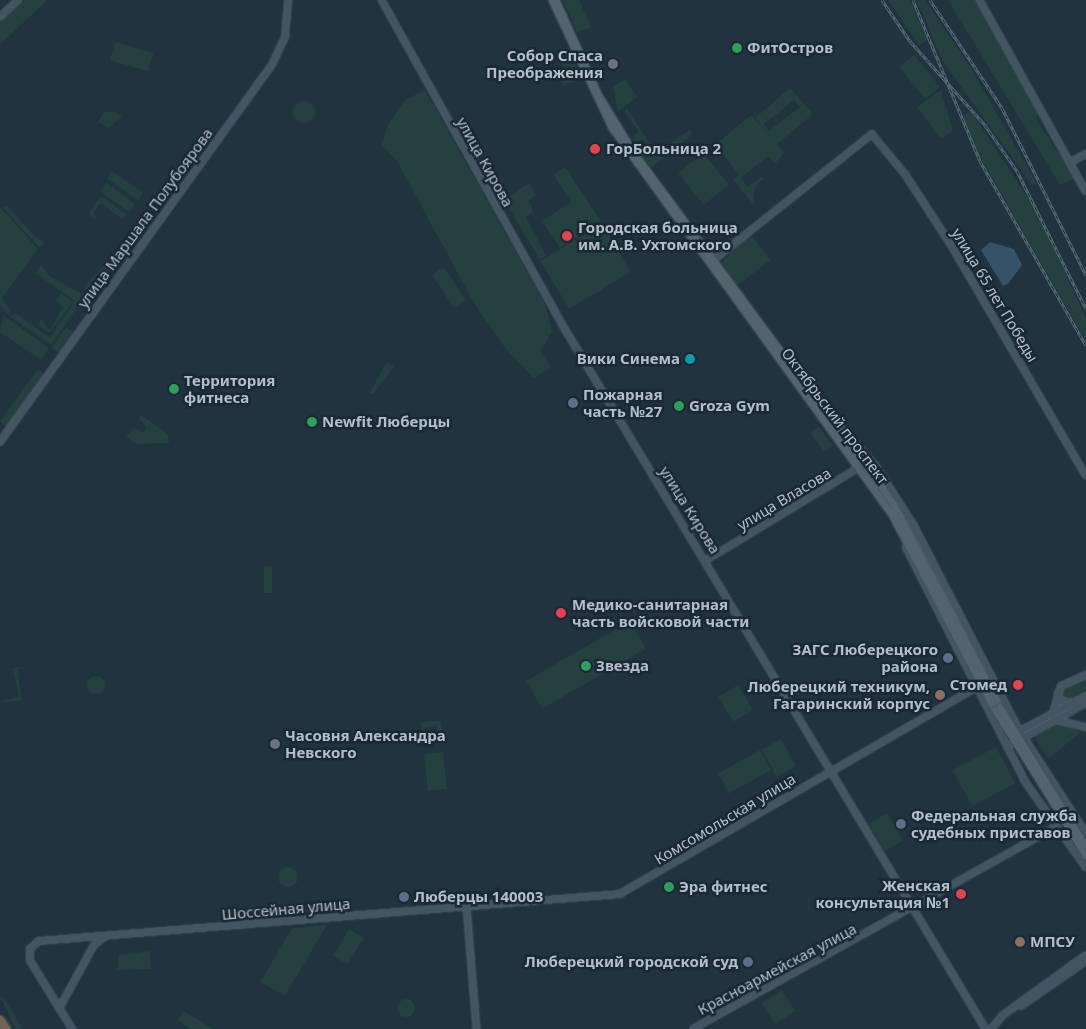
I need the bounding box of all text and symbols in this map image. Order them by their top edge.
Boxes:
place label: ФитОстров [747,39,833,57]
marker: ФитОстров [731,42,743,54]
place label: Собор Спаса Преображения [486,46,603,81]
marker: Собор Спаса Преображения [607,58,619,70]
street label: улица Кирова [453,114,517,210]
street label: улица Маршала Полубоярова [74,125,216,311]
place label: ГорБольница 2 [606,140,721,158]
marker: ГорБольница 2 [588,142,602,156]
place label: Городская больница им. А.В. Ухтомского [578,218,738,253]
street label: улица 65 лет Победы [948,225,1042,365]
marker: Городская больница им. А.В. Ухтомского [560,229,574,243]
street label: Октябрьский проспект [778,344,892,488]
place label: Вики Синема [577,350,680,368]
marker: Вики Синема [684,353,696,365]
place label: Территория фитнеса [184,371,275,406]
marker: Территория фитнеса [168,383,180,395]
place label: Пожарная часть №27 [583,385,662,420]
marker: Пожарная часть №27 [567,397,579,409]
place label: Groza Gym [689,397,770,415]
marker: Groza Gym [673,400,685,412]
place label: Newfit Люберцы [322,413,450,431]
marker: Newfit Люберцы [306,416,318,428]
street label: улица Кирова [656,463,724,557]
street label: улица Власова [734,464,834,534]
place label: Медико-санитарная часть войсковой части [572,595,749,630]
marker: Медико-санитарная часть войсковой части [554,606,568,620]
place label: ЗАГС Люберецкого района [793,640,938,675]
marker: ЗАГС Люберецкого района [942,652,954,664]
place label: Звезда [596,657,649,675]
marker: Звезда [580,660,592,672]
place label: Стомед [950,676,1007,694]
place label: Люберецкий техникум, Гагаринский корпус [748,677,930,712]
marker: Стомед [1011,678,1025,692]
marker: Люберецкий техникум, Гагаринский корпус [934,689,946,701]
place label: Часовня Александра Невского [285,726,446,761]
marker: Часовня Александра Невского [269,738,281,750]
street label: Комсомольская улица [651,770,799,868]
place label: Федеральная служба судебных приставов [911,806,1077,841]
marker: Федеральная служба судебных приставов [895,818,907,830]
place label: Женская консультация №1 [816,876,950,911]
place label: Эра фитнес [679,878,767,896]
marker: Эра фитнес [663,881,675,893]
marker: Женская консультация №1 [954,887,968,901]
place label: Люберцы 140003 [414,888,543,906]
marker: Люберцы 140003 [398,891,410,903]
street label: Шоссейная улица [221,894,351,924]
street label: Красноармейская улица [694,919,860,1019]
place label: МПСУ [1030,933,1075,951]
marker: МПСУ [1014,936,1026,948]
place label: Люберецкий городской суд [525,953,738,971]
marker: Люберецкий городской суд [742,956,754,968]

